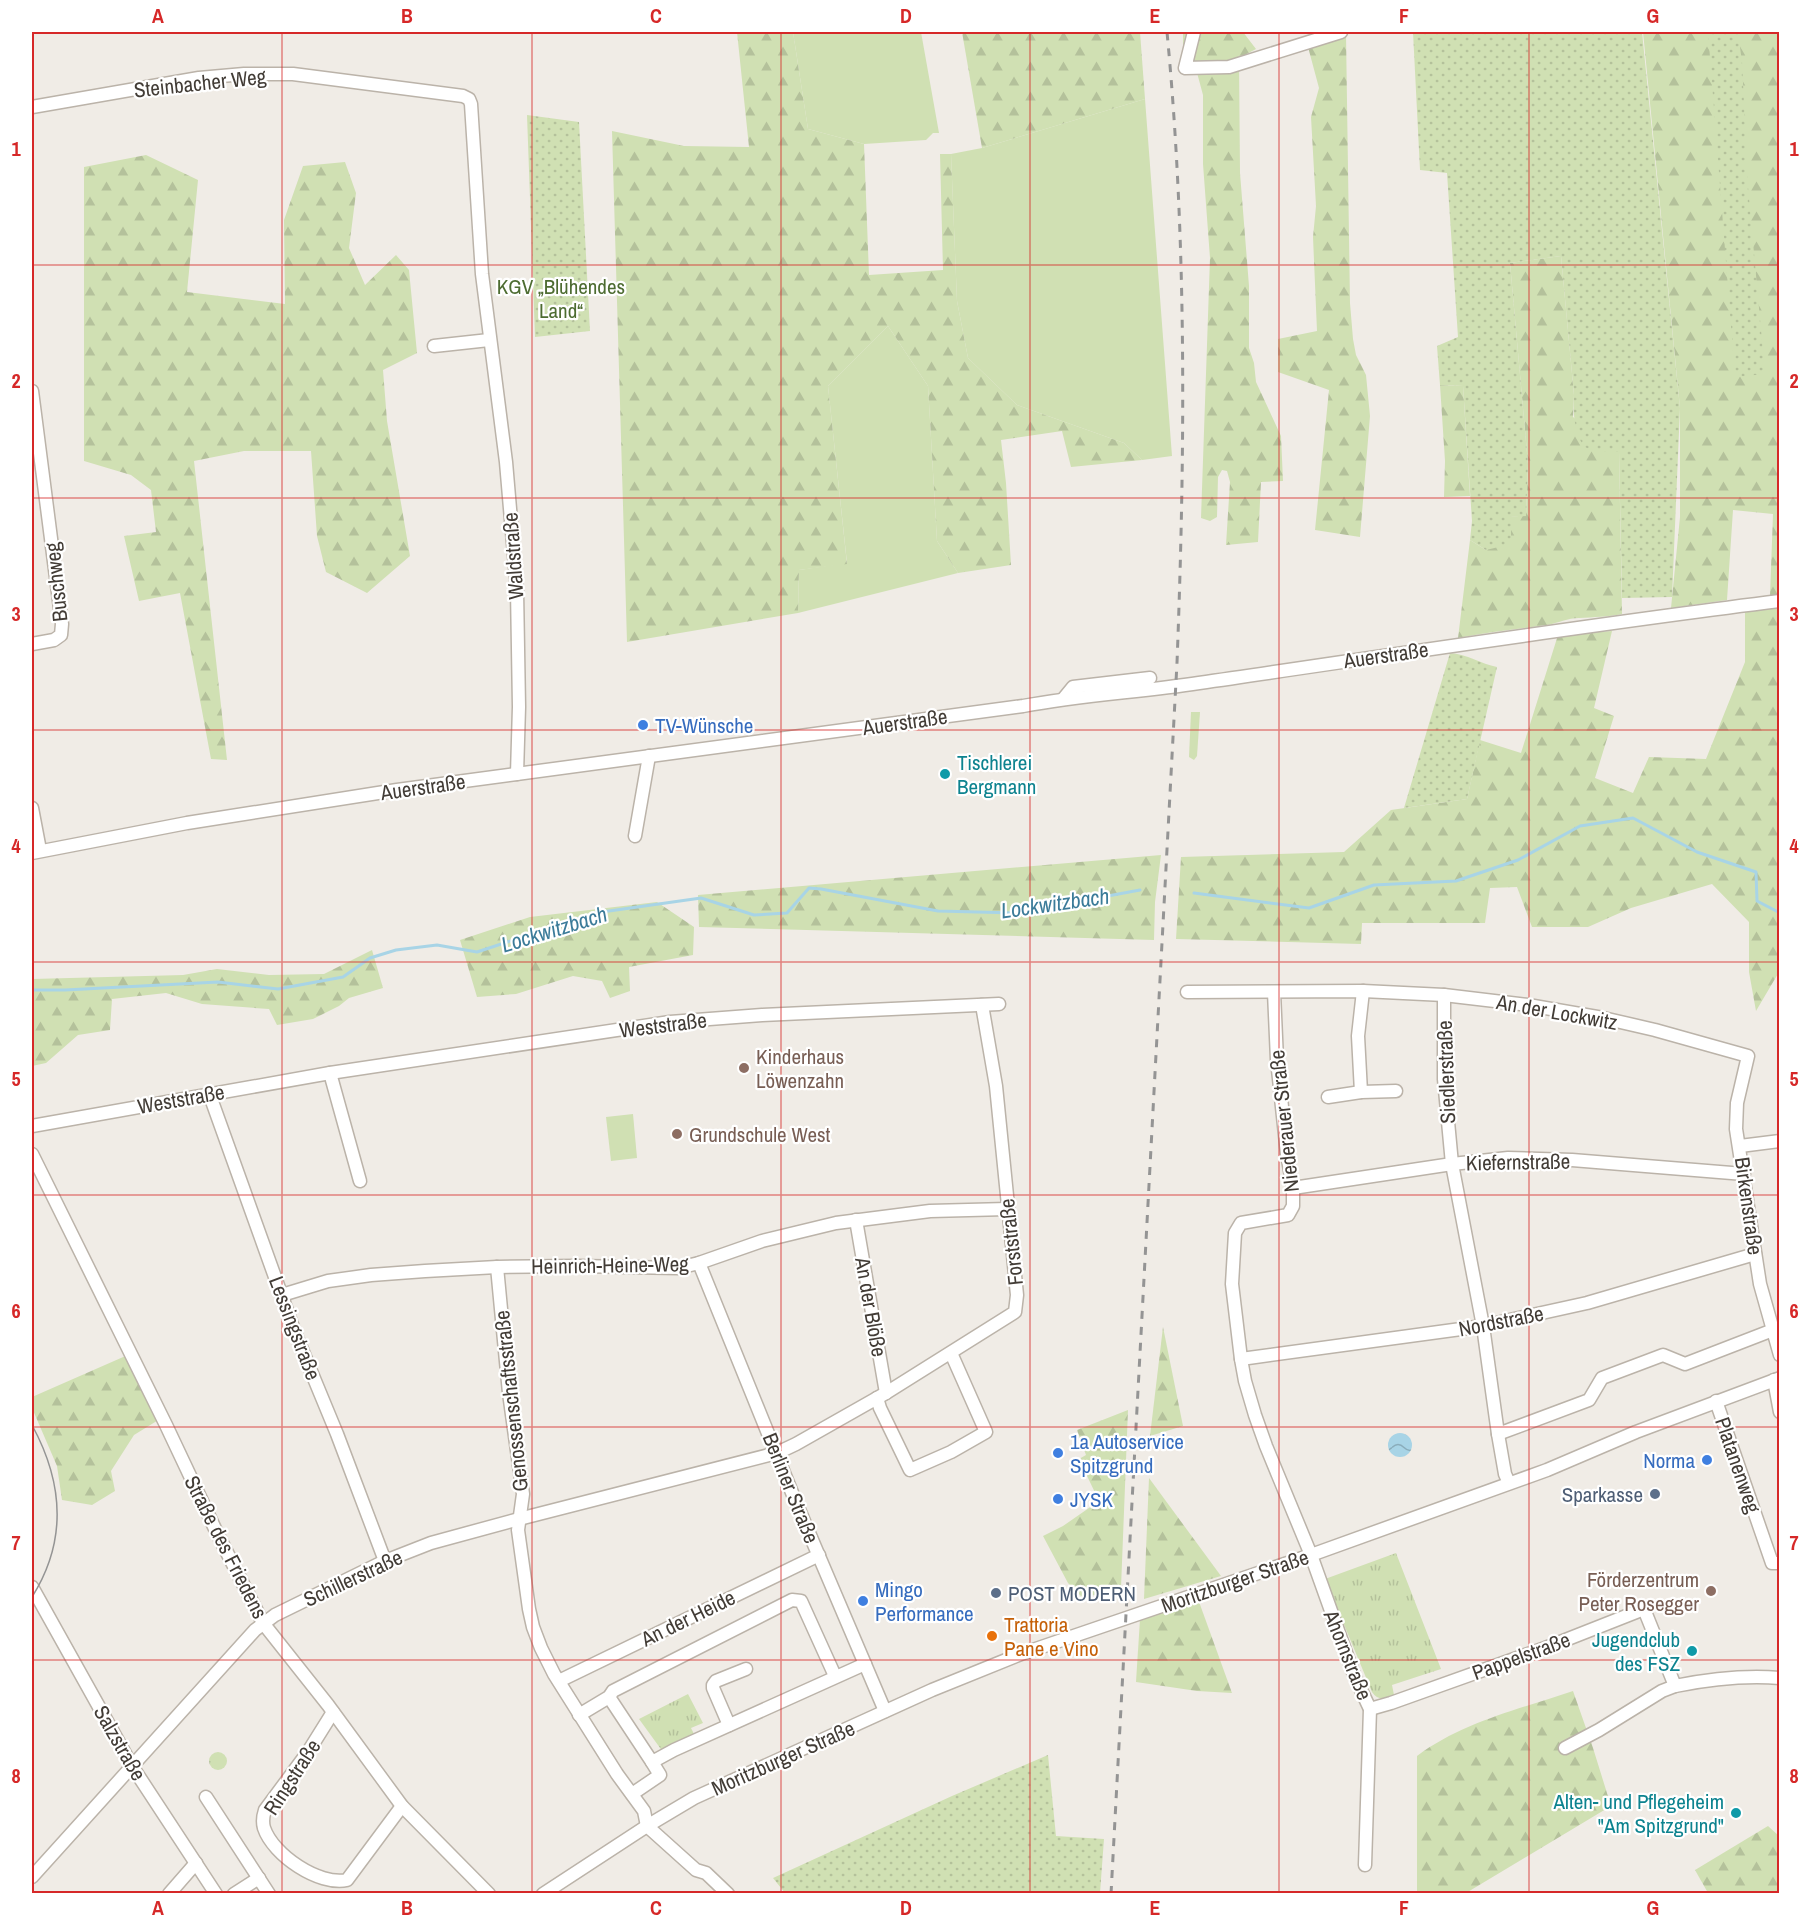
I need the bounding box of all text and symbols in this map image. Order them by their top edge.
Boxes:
text: A [152,2,164,29]
text: B [401,2,413,29]
text: C [650,2,662,29]
text: D [900,2,912,29]
text: E [1150,2,1161,29]
text: F [1399,2,1409,29]
text: G [1647,2,1659,29]
street label: Steinbacher Weg [132,62,268,104]
text: 1 [11,135,21,162]
text: 1 [1789,135,1799,162]
park label: KGV „Blühendes Land“ [497,272,625,325]
text: 2 [11,367,21,394]
text: 2 [1789,367,1799,394]
street label: Waldstraße [495,511,531,601]
street label: Buschweg [37,541,75,623]
text: 3 [11,600,21,627]
text: 3 [1789,600,1799,627]
street label: Auerstraße [1341,635,1430,675]
street label: Auerstraße [860,702,949,742]
place label: TV-Wünsche [655,711,753,740]
marker: TV-Wünsche [636,718,650,732]
place label: Tischlerei Bergmann [957,748,1036,801]
street label: Auerstraße [378,767,467,807]
marker: Tischlerei Bergmann [938,767,952,781]
text: 4 [11,832,21,859]
text: 4 [1789,832,1799,859]
water label: Lockwitzbach [999,881,1111,925]
water label: Lockwitzbach [497,899,611,959]
street label: An der Lockwitz [1493,987,1620,1037]
street label: Weststraße [618,1005,708,1045]
street label: Siedlerstraße [1430,1020,1462,1124]
place label: Kinderhaus Löwenzahn [756,1042,844,1095]
street label: Niederauer Straße [1262,1049,1306,1193]
marker: Kinderhaus Löwenzahn [737,1061,751,1075]
text: 5 [11,1065,21,1092]
text: 5 [1789,1065,1799,1092]
street label: Weststraße [135,1077,227,1121]
place label: Grundschule West [689,1120,831,1149]
marker: Grundschule West [670,1127,684,1141]
street label: Kiefernstraße [1466,1147,1570,1177]
street label: Birkenstraße [1728,1155,1770,1257]
street label: Forststraße [992,1197,1030,1287]
street label: Heinrich-Heine-Weg [531,1249,689,1281]
street label: An der Blöße [848,1254,894,1359]
street label: Lessingstraße [262,1272,328,1384]
text: 6 [11,1297,21,1324]
text: 6 [1789,1297,1799,1324]
street label: Nordstraße [1456,1299,1546,1343]
street label: Genossenschaftsstraße [487,1309,535,1493]
street label: Platanenweg [1708,1413,1768,1517]
place label: 1a Autoservice Spitzgrund [1070,1427,1184,1480]
street label: Berliner Straße [756,1428,826,1548]
marker: 1a Autoservice Spitzgrund [1051,1446,1065,1460]
place label: Norma [1643,1446,1695,1475]
marker: Norma [1700,1453,1714,1467]
street label: Straße des Friedens [177,1470,275,1624]
place label: Sparkasse [1562,1480,1643,1509]
place label: JYSK [1070,1485,1114,1514]
marker: Sparkasse [1648,1487,1662,1501]
marker: JYSK [1051,1492,1065,1506]
text: 7 [11,1529,21,1556]
text: 7 [1789,1529,1799,1556]
street label: Schillerstraße [299,1542,407,1614]
street label: Moritzburger Straße [1157,1542,1313,1620]
place label: Förderzentrum Peter Rosegger [1578,1565,1699,1618]
place label: Mingo Performance [875,1575,974,1628]
place label: POST MODERN [1008,1579,1136,1608]
street label: An der Heide [635,1583,740,1654]
marker: Förderzentrum Peter Rosegger [1704,1584,1718,1598]
marker: POST MODERN [989,1586,1003,1600]
marker: Mingo Performance [856,1594,870,1608]
street label: Ahornstraße [1316,1605,1379,1704]
place label: Trattoria Pane e Vino [1004,1610,1099,1663]
street label: Pappelstraße [1468,1625,1574,1687]
place label: Jugendclub des FSZ [1592,1625,1680,1678]
marker: Trattoria Pane e Vino [985,1629,999,1643]
marker: Jugendclub des FSZ [1685,1644,1699,1658]
street label: Salzstraße [87,1700,153,1786]
street label: Moritzburger Straße [707,1713,859,1803]
street label: Ringstraße [257,1733,327,1821]
text: 8 [11,1762,21,1789]
text: 8 [1789,1762,1799,1789]
place label: Alten- und Pflegeheim "Am Spitzgrund" [1553,1787,1724,1840]
marker: Alten- und Pflegeheim "Am Spitzgrund" [1729,1806,1743,1820]
text: A [152,1894,164,1921]
text: B [401,1894,413,1921]
text: C [650,1894,662,1921]
text: D [900,1894,912,1921]
text: E [1150,1894,1161,1921]
text: F [1399,1894,1409,1921]
text: G [1647,1894,1659,1921]

